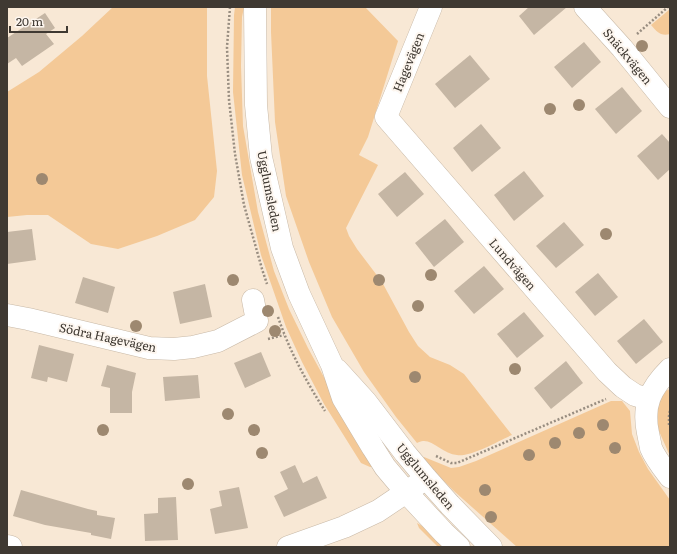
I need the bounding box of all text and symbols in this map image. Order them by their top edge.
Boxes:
scale bar [10,8,67,34]
text: 20 m [16,12,43,30]
street label: Snäckvägen [599,24,657,88]
street label: Hagevägen [388,29,428,95]
street label: Ugglumsleden [253,149,287,233]
street label: Lundvägen [485,234,541,294]
street label: Södra Hagevägen [58,318,158,356]
street label: Ugglumsleden [393,439,459,513]

